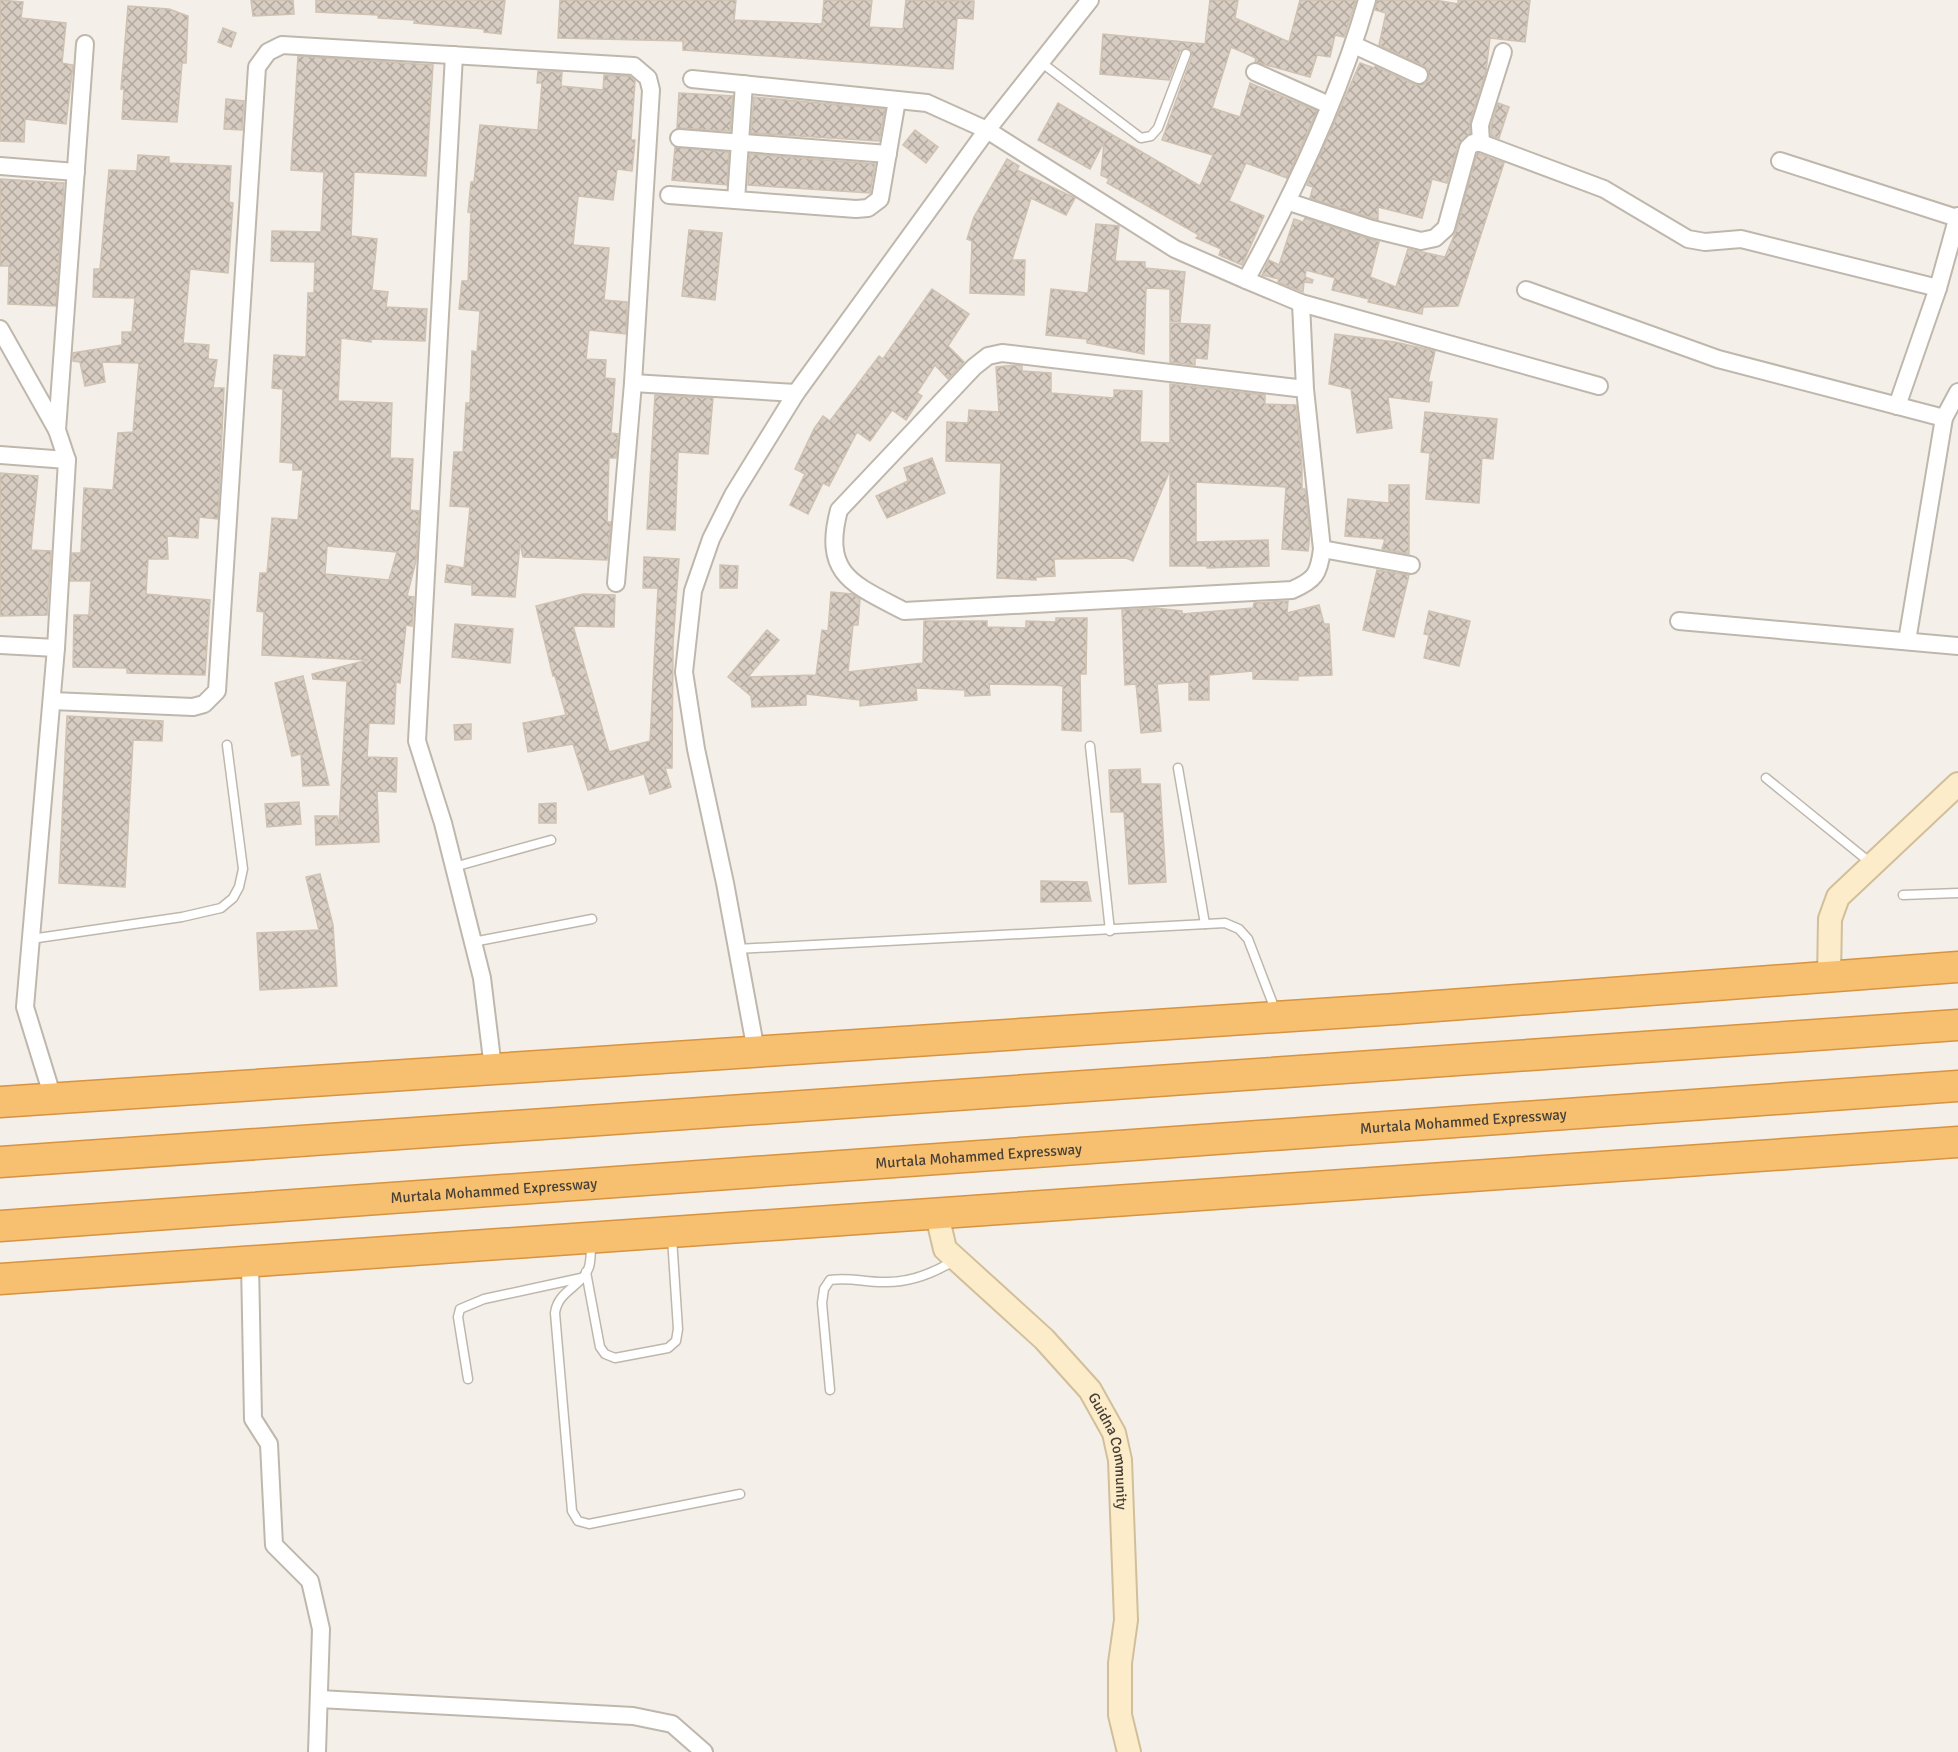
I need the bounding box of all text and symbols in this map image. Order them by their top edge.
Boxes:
street label: Murtala Mohammed Expressway [1359,1105,1567,1138]
street label: Murtala Mohammed Expressway [875,1140,1082,1172]
street label: Murtala Mohammed Expressway [390,1174,598,1207]
street label: Guidna Community [1084,1389,1131,1510]

